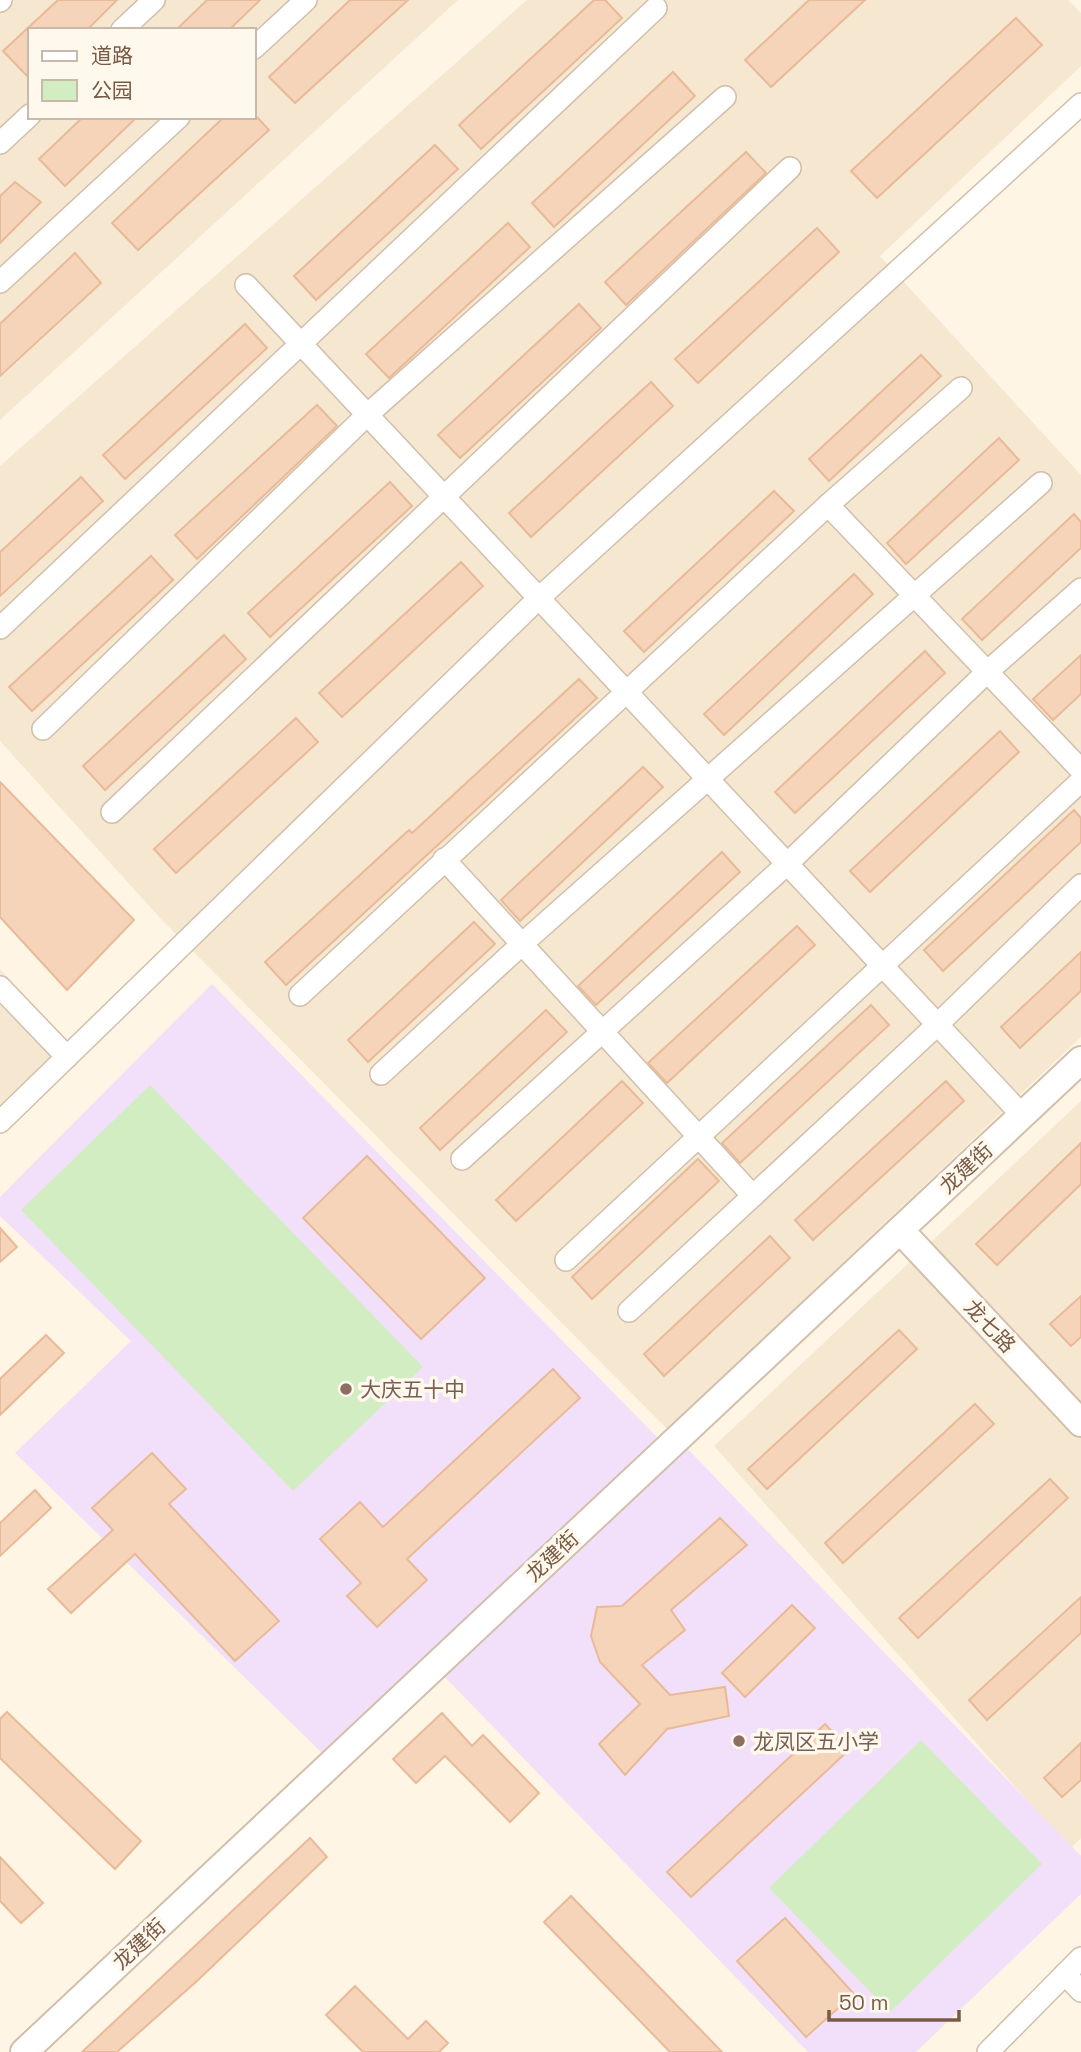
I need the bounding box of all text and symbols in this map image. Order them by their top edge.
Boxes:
legend [28,28,256,119]
text: 道路 [91,42,133,69]
text: 公园 [91,77,133,104]
street label: 龙建街 [934,1137,998,1199]
street label: 龙七路 [959,1294,1021,1358]
place label: 大庆五十中 [360,1376,465,1403]
marker: 大庆五十中 [338,1381,354,1397]
street label: 龙建街 [520,1525,584,1587]
place label: 龙凤区五小学 [753,1728,879,1755]
marker: 龙凤区五小学 [731,1733,747,1749]
street label: 龙建街 [107,1913,171,1975]
scale bar [829,1979,958,2023]
text: 50 m [839,1989,889,2016]

